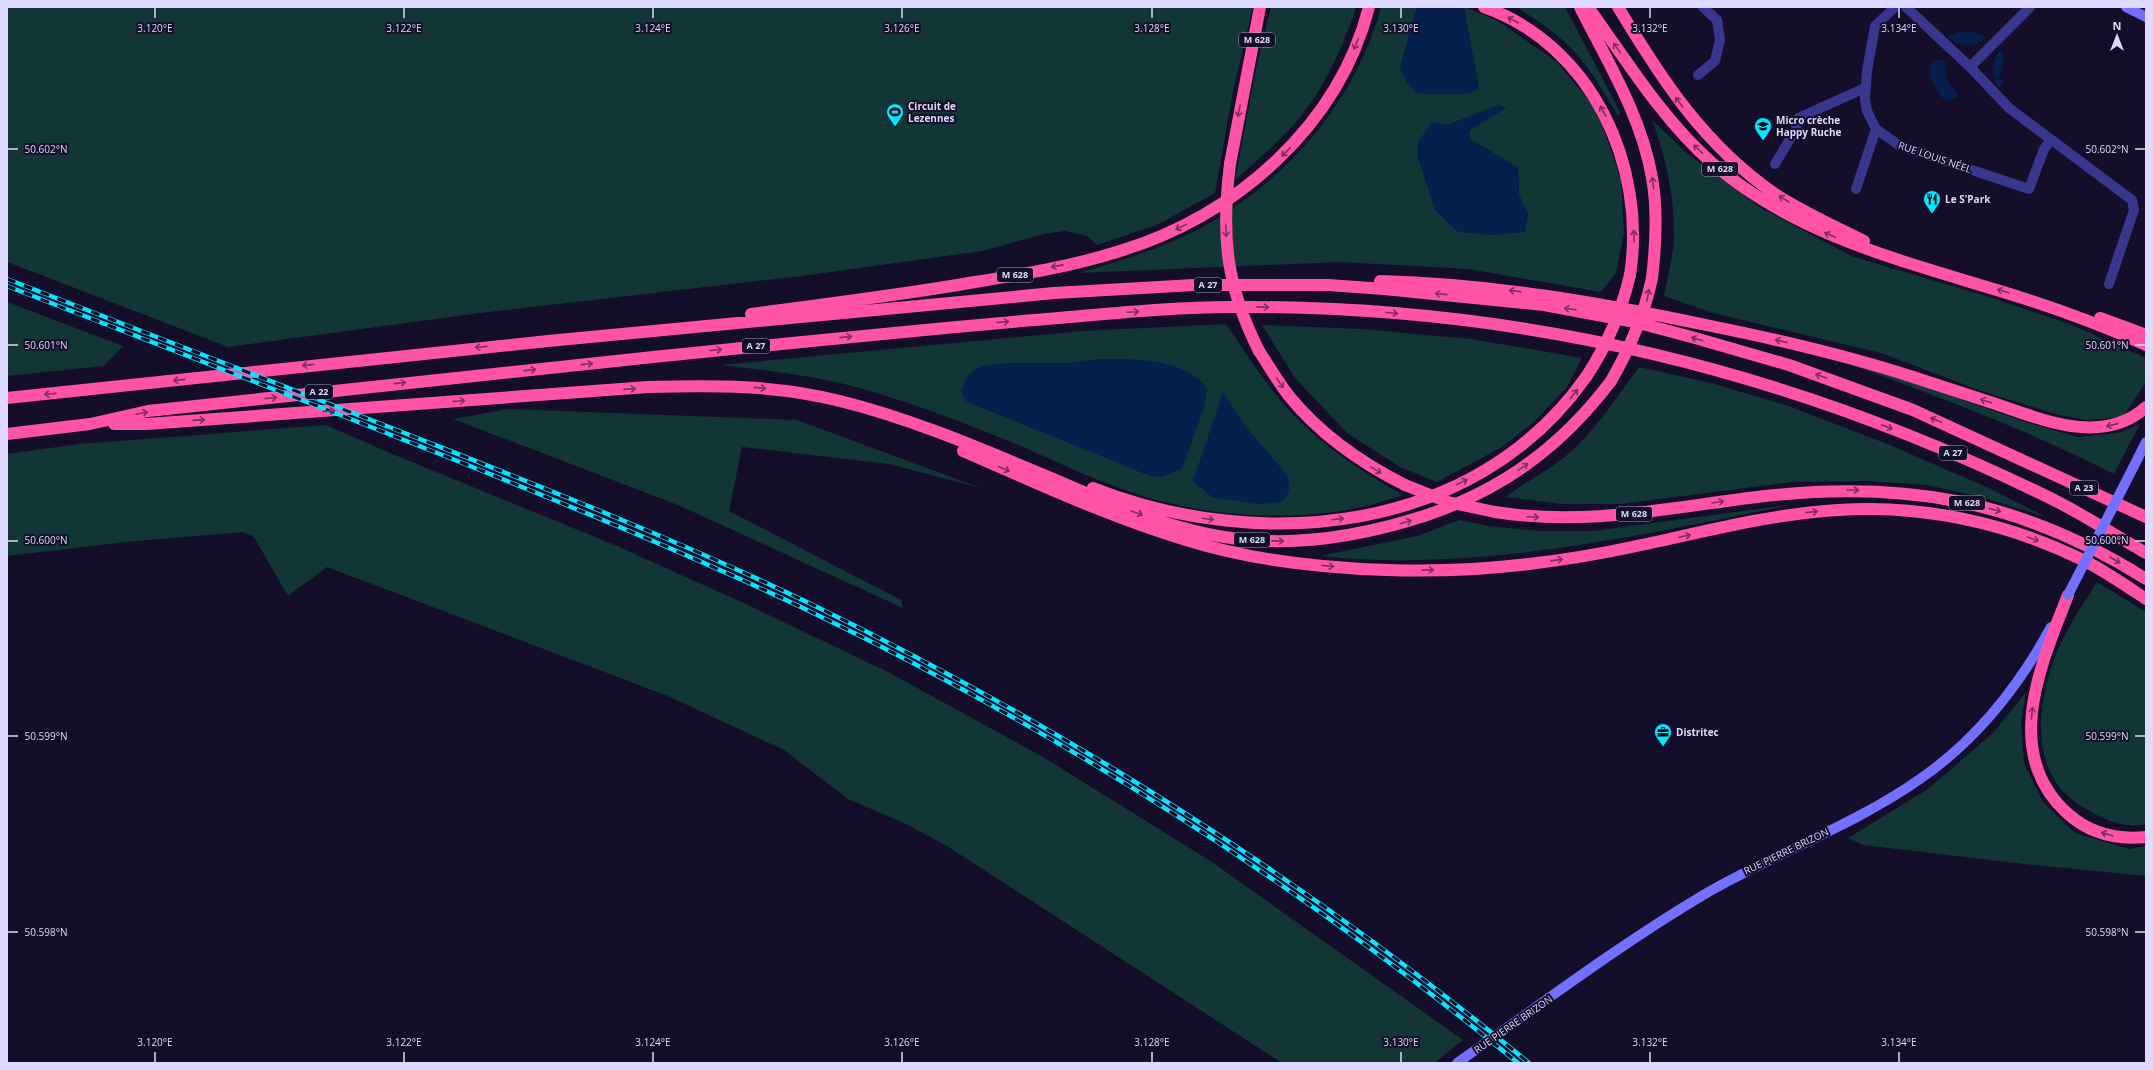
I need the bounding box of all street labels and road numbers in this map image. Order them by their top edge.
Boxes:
road number: M 628 [1239,33,1275,47]
street label: RUE LOUIS NÉEL [1896,138,1974,176]
road number: M 628 [1702,162,1738,176]
road number: M 628 [997,268,1033,282]
road number: A 27 [1194,278,1222,292]
road number: A 27 [742,339,770,353]
road number: A 22 [305,385,333,399]
road number: A 27 [1939,446,1967,460]
road number: A 23 [2070,481,2098,495]
road number: M 628 [1949,496,1985,510]
road number: M 628 [1616,507,1652,521]
road number: M 628 [1234,533,1270,547]
street label: RUE PIERRE BRIZON [1741,824,1831,878]
street label: RUE PIERRE BRIZON [1471,992,1555,1056]

